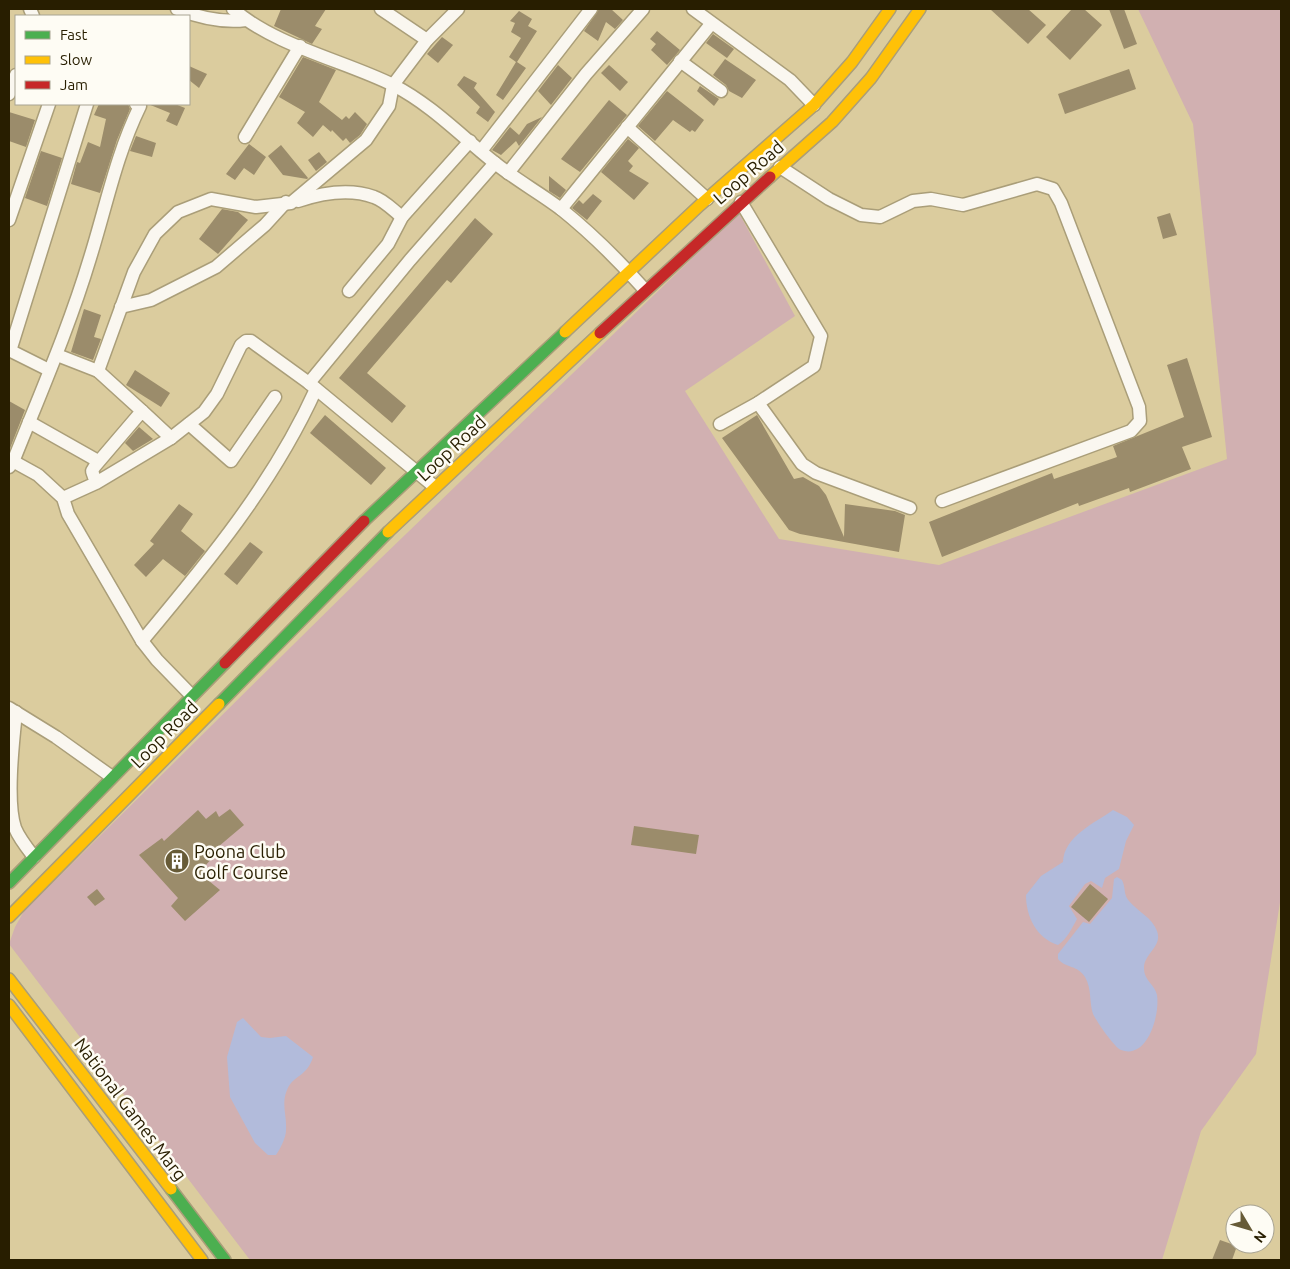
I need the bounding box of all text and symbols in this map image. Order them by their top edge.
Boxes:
legend [15,15,190,105]
text: Fast [60,26,88,43]
text: Slow [60,51,93,68]
text: Jam [60,76,88,93]
street label: Loop Road [709,136,787,208]
street label: Loop Road [413,411,489,485]
street label: Loop Road [126,696,202,772]
place label: Poona Club Golf Course [194,841,289,882]
building icon: Poona Club Golf Course [164,848,190,874]
street label: National Games Marg [71,1034,191,1184]
north arrow [1225,1204,1275,1254]
text: N [1251,1228,1270,1246]

